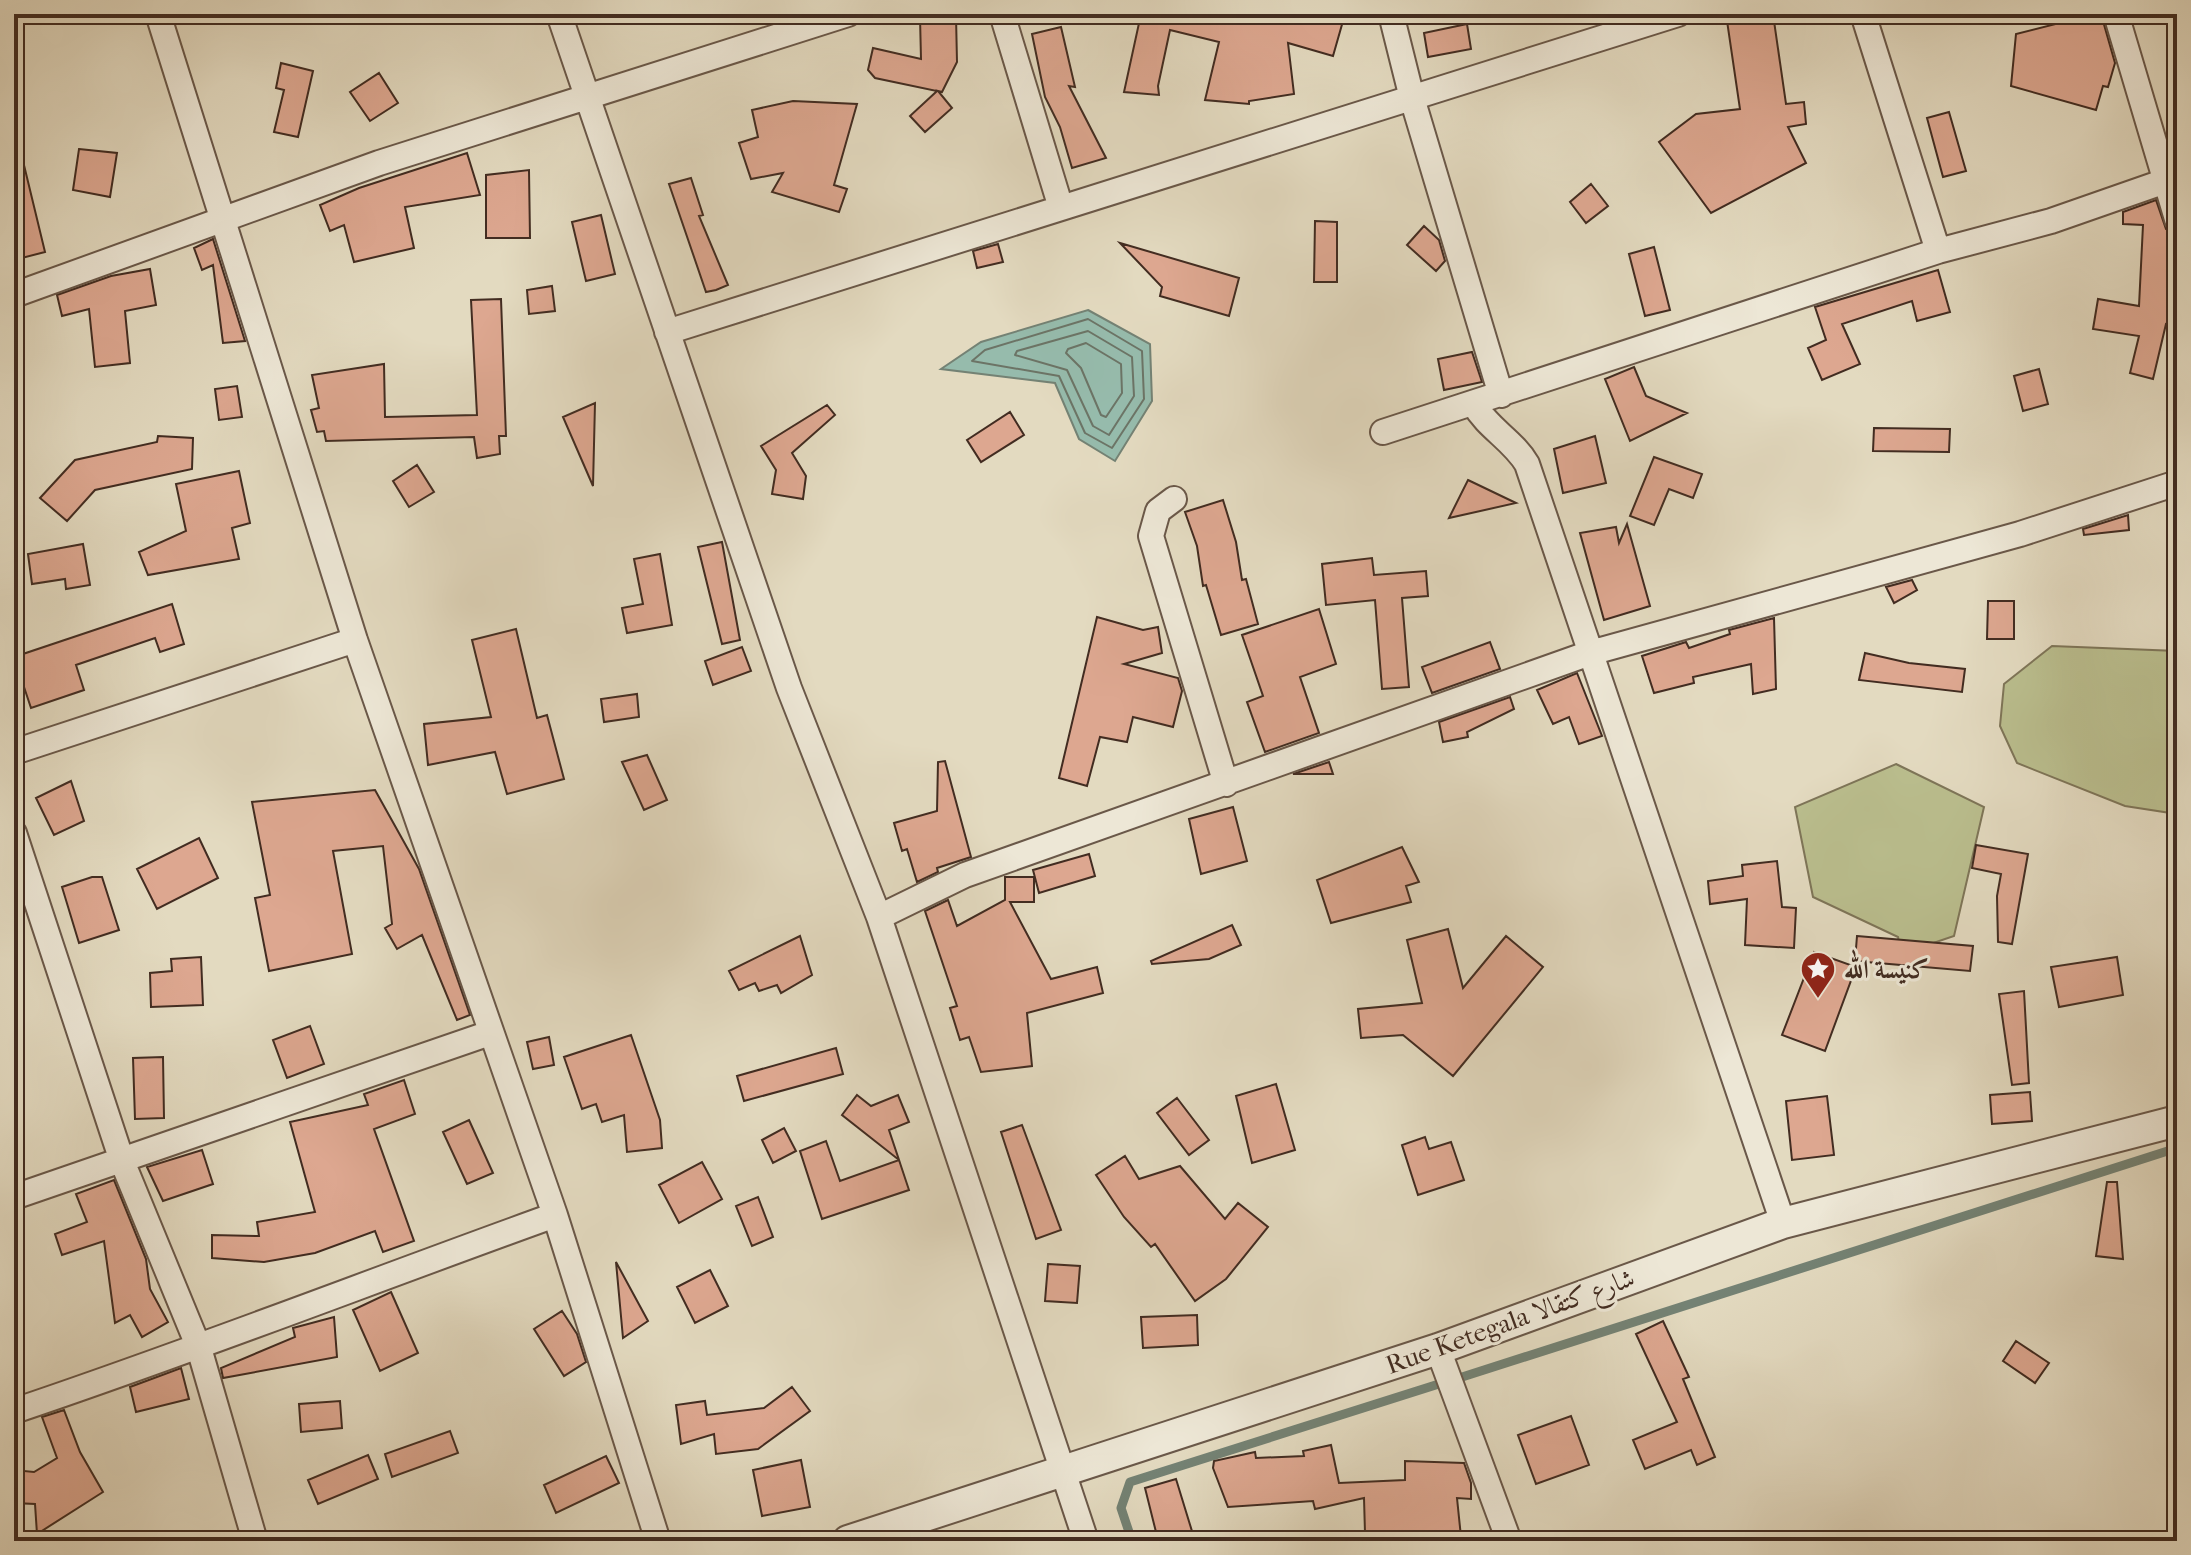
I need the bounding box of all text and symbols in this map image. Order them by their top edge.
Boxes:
place label: كنيسة الله [1844,949,1929,985]
place icon: كنيسة الله [1799,950,1837,1000]
street label: Rue Ketegala شارع كتقالا [1382,1262,1641,1387]

